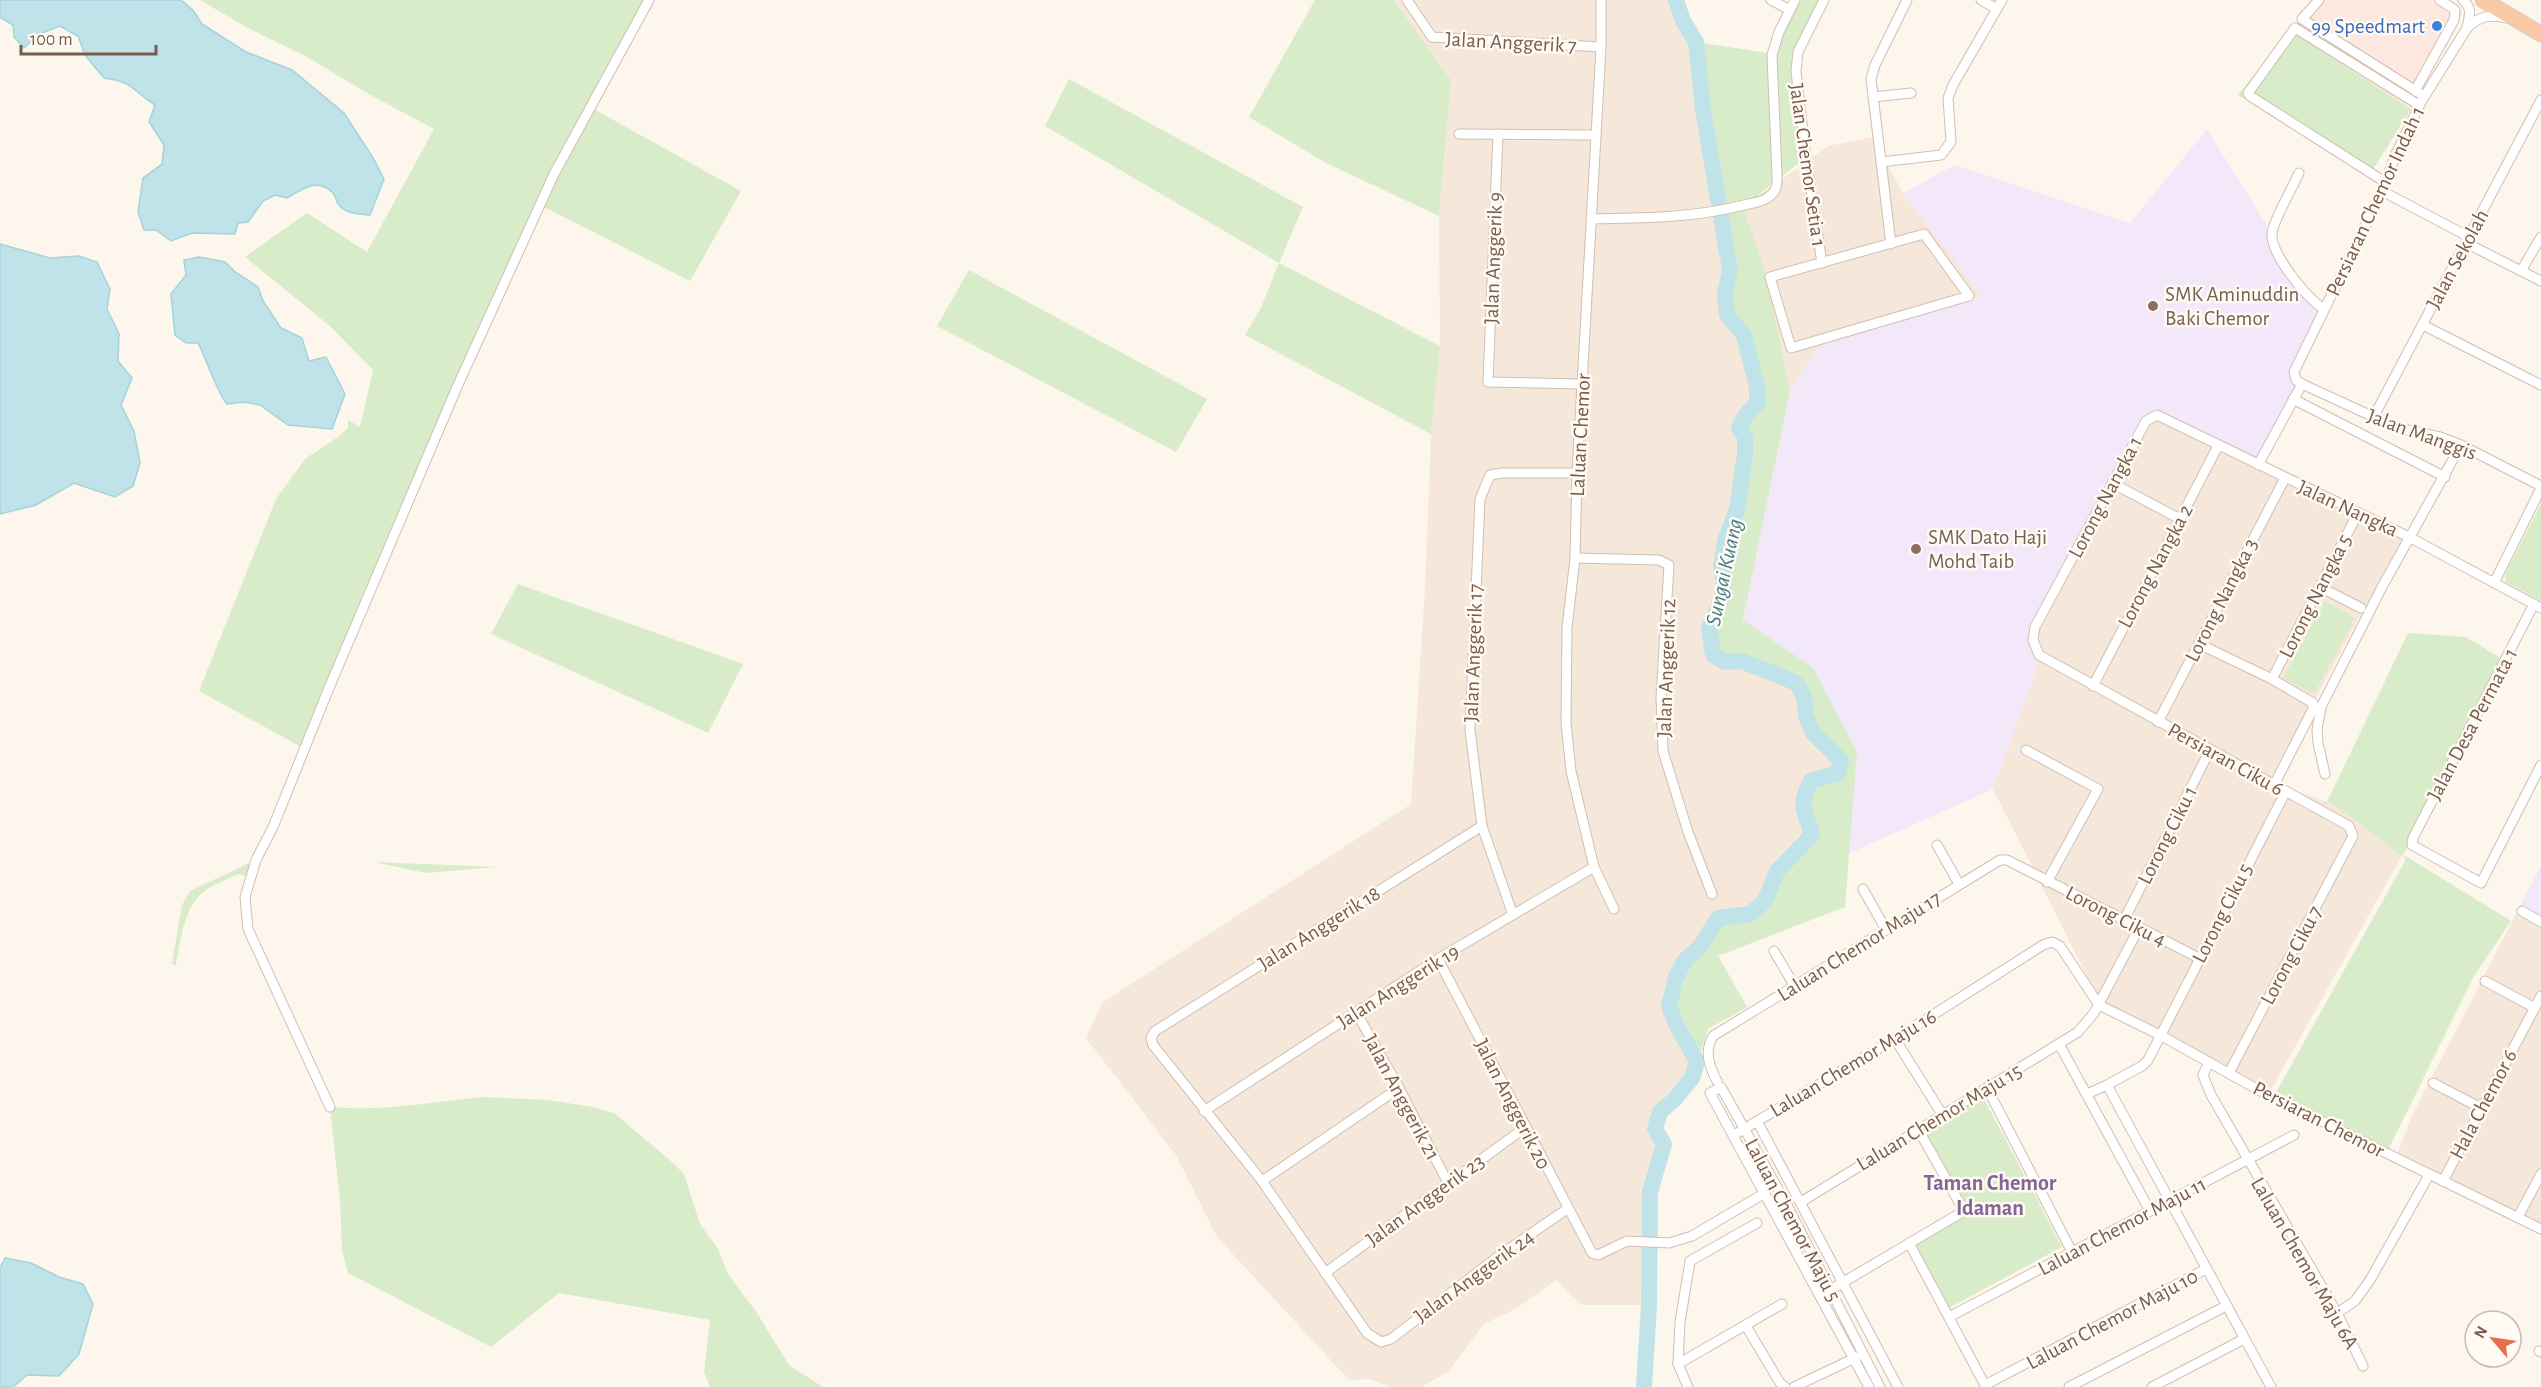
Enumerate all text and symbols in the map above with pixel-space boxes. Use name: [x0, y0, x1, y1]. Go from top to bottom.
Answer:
place label: 99 Speedmart: [2311, 16, 2425, 37]
scale bar: [21, 18, 156, 56]
marker: 99 Speedmart: [2430, 19, 2444, 33]
street label: Jalan Anggerik 7: [1445, 29, 1577, 56]
text: 100 m: [30, 31, 73, 49]
street label: Jalan Chemor Setia 1: [1786, 82, 1829, 248]
street label: Persiaran Chemor Indah 1: [2322, 103, 2429, 299]
street label: Jalan Anggerik 9: [1481, 191, 1506, 325]
street label: Jalan Sekolah: [2423, 206, 2492, 312]
place label: SMK Aminuddin Baki Chemor: [2165, 284, 2299, 329]
marker: SMK Aminuddin Baki Chemor: [2146, 299, 2160, 313]
street label: Laluan Chemor: [1567, 373, 1594, 497]
street label: Jalan Manggis: [2364, 405, 2479, 464]
street label: Lorong Nangka 1: [2065, 433, 2146, 561]
street label: Jalan Nangka: [2294, 476, 2401, 541]
street label: Lorong Nangka 2: [2114, 501, 2197, 631]
water label: Sungai Kuang: [1702, 517, 1746, 628]
place label: SMK Dato Haji Mohd Taib: [1928, 527, 2047, 572]
street label: Lorong Nangka 5: [2275, 531, 2356, 661]
street label: Lorong Nangka 3: [2181, 535, 2262, 665]
marker: SMK Dato Haji Mohd Taib: [1909, 542, 1923, 556]
street label: Jalan Anggerik 17: [1461, 583, 1486, 723]
street label: Jalan Anggerik 12: [1654, 598, 1679, 738]
street label: Jalan Desa Permata 1: [2423, 645, 2521, 804]
street label: Persiaran Ciku 6: [2164, 719, 2287, 800]
street label: Lorong Ciku 1: [2134, 783, 2201, 888]
street label: Lorong Ciku 5: [2188, 860, 2256, 966]
street label: Jalan Anggerik 18: [1254, 882, 1384, 974]
street label: Lorong Ciku 4: [2062, 882, 2169, 951]
street label: Laluan Chemor Maju 17: [1774, 887, 1945, 1005]
street label: Lorong Ciku 7: [2257, 902, 2326, 1008]
street label: Jalan Anggerik 19: [1333, 941, 1463, 1032]
street label: Laluan Chemor Maju 16: [1767, 1006, 1940, 1121]
street label: Jalan Anggerik 21: [1360, 1031, 1444, 1164]
street label: Jalan Anggerik 20: [1471, 1036, 1554, 1173]
street label: Hala Chemor 6: [2446, 1046, 2521, 1162]
street label: Laluan Chemor Maju 15: [1853, 1060, 2026, 1175]
street label: Persiaran Chemor: [2250, 1077, 2388, 1162]
street label: Laluan Chemor Maju 5: [1741, 1135, 1844, 1305]
street label: Jalan Anggerik 23: [1362, 1151, 1488, 1250]
district label: Taman Chemor Idaman: [1923, 1172, 2057, 1219]
street label: Laluan Chemor Maju 11: [2035, 1173, 2210, 1280]
street label: Laluan Chemor Maju 6A: [2247, 1174, 2362, 1353]
street label: Jalan Anggerik 24: [1411, 1226, 1538, 1327]
street label: Laluan Chemor Maju 10: [2023, 1265, 2201, 1374]
north arrow: [2463, 1309, 2523, 1369]
text: N: [2471, 1323, 2490, 1341]

